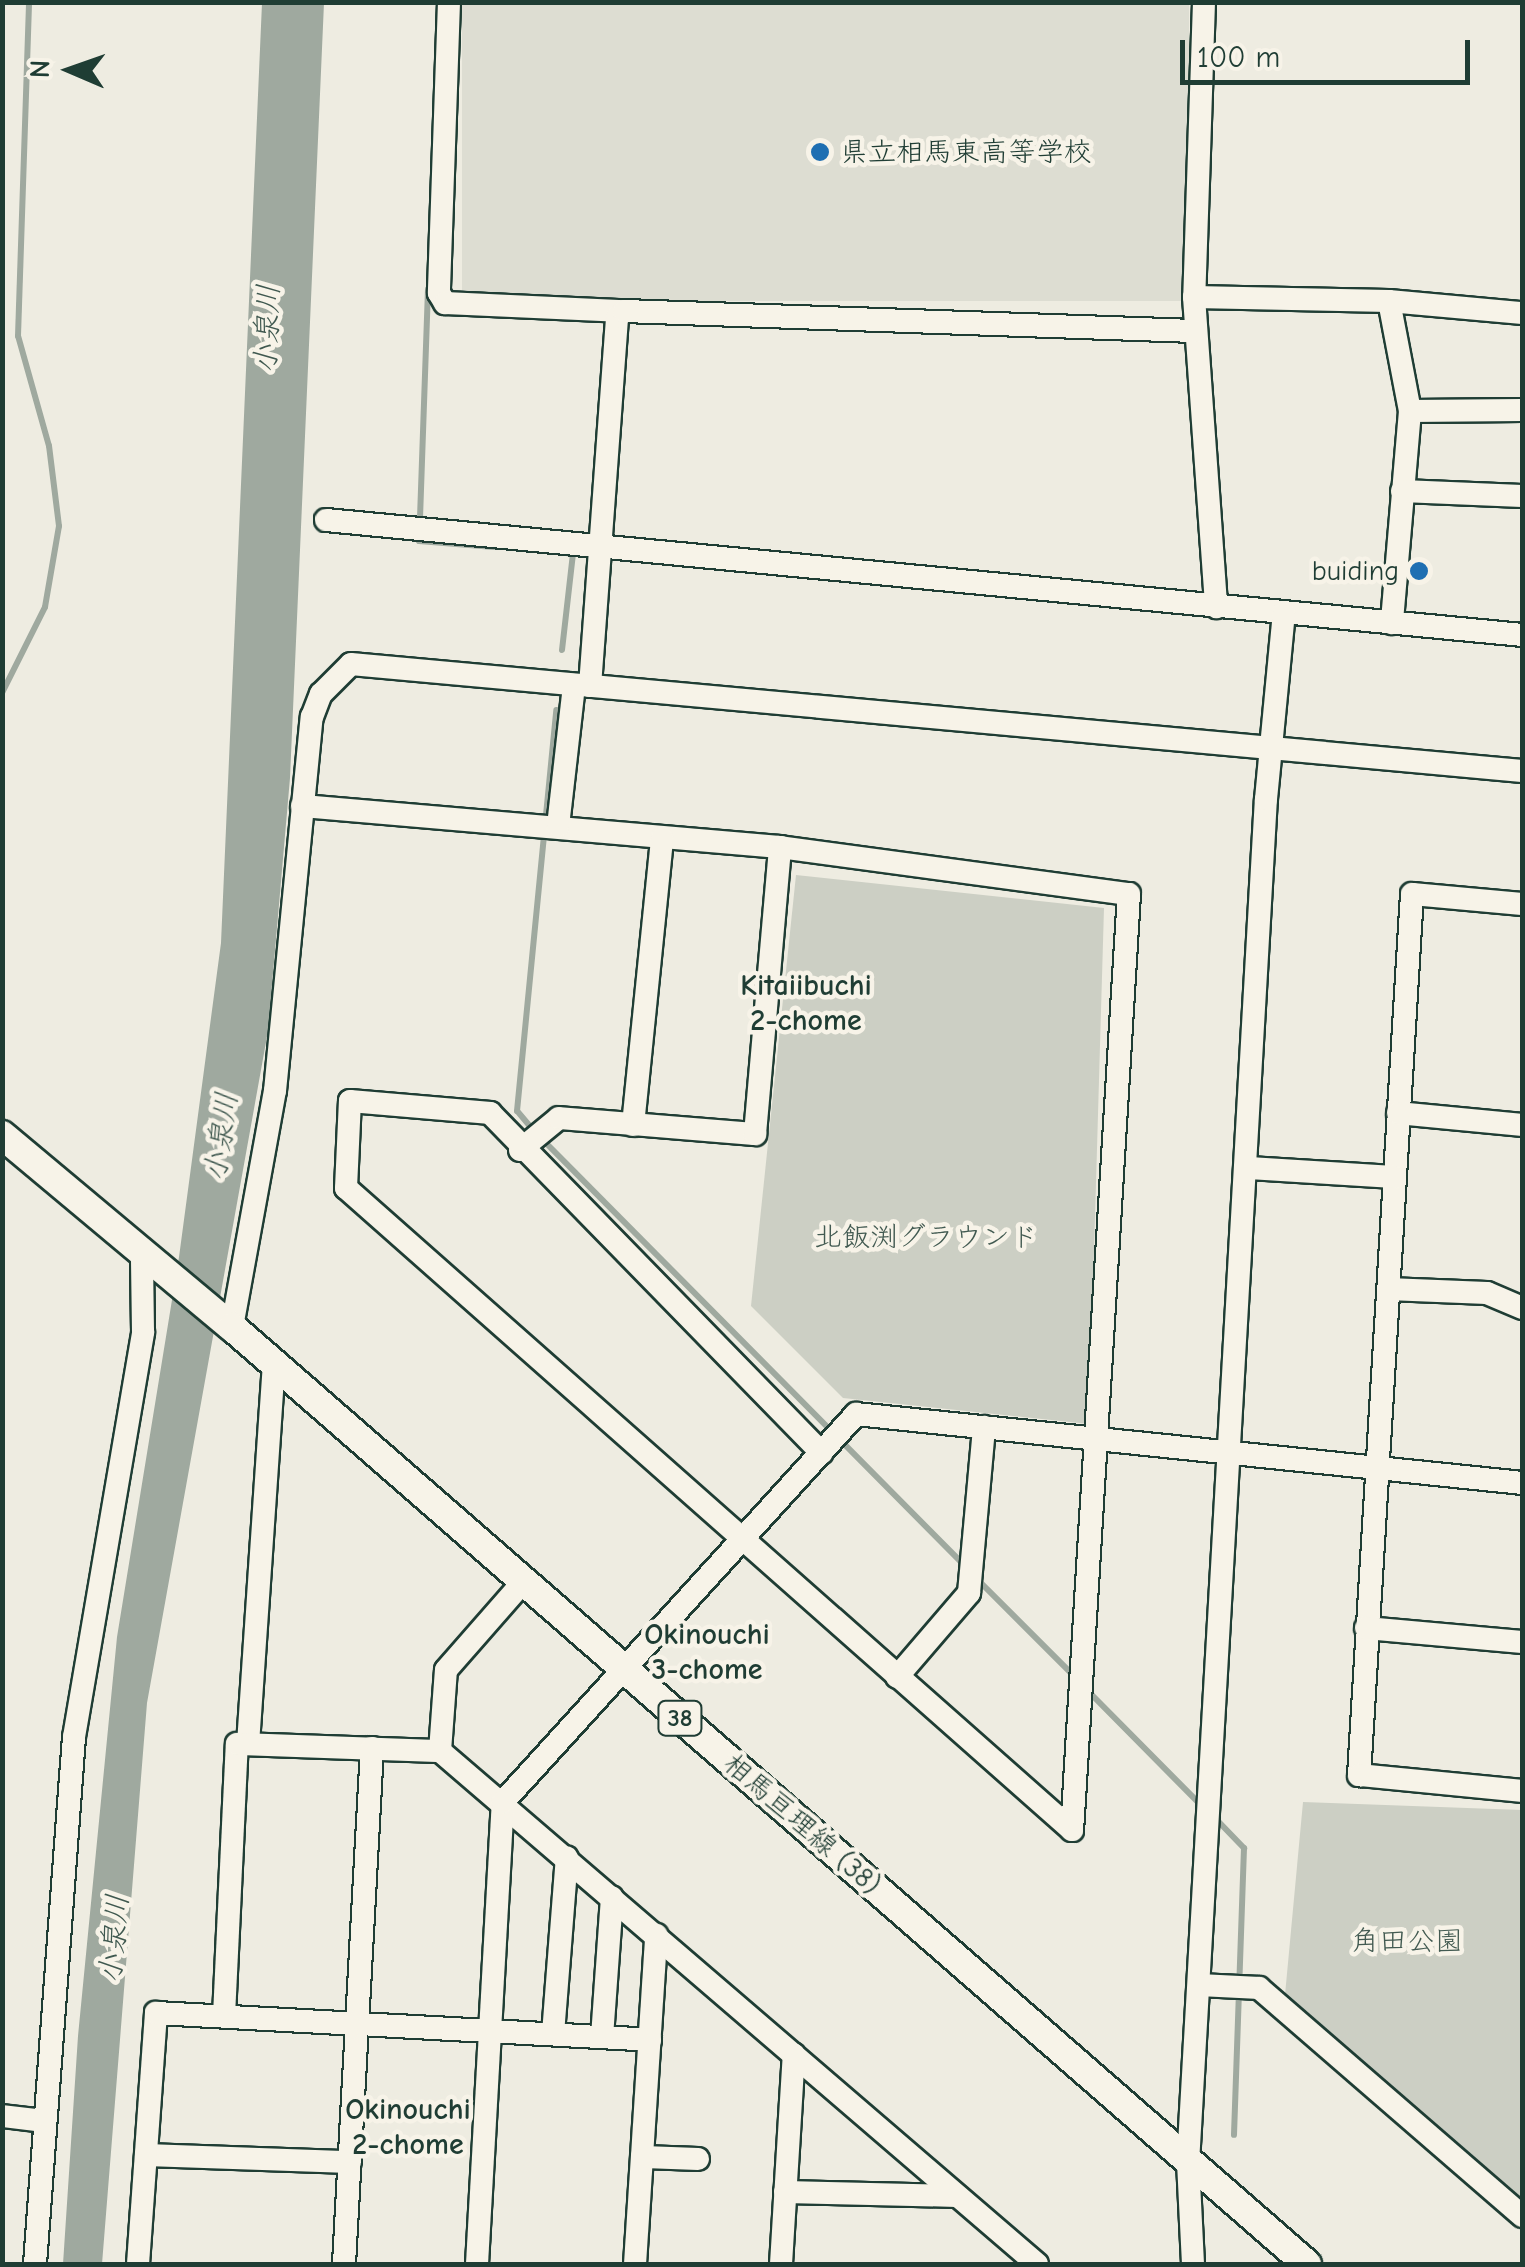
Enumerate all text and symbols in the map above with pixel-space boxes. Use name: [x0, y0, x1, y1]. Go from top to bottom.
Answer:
north arrow: [20, 20, 120, 120]
scale bar: [1185, 20, 1475, 82]
text: 100 m: [1197, 40, 1280, 75]
text: N: [24, 59, 56, 79]
place label: 県立相馬東高等学校: [840, 135, 1092, 169]
marker: 県立相馬東高等学校: [809, 141, 831, 163]
water label: 小泉川: [248, 283, 288, 375]
place label: buiding: [1312, 554, 1399, 588]
marker: buiding: [1408, 560, 1430, 582]
district label: Kitaiibuchi 2-chome: [740, 968, 872, 1038]
water label: 小泉川: [198, 1090, 246, 1184]
park label: 北飯渕グラウンド: [814, 1220, 1038, 1254]
district label: Okinouchi 3-chome: [644, 1617, 770, 1688]
road number: 38: [655, 1698, 705, 1738]
street label: 相馬亘理線 (38): [717, 1747, 887, 1901]
water label: 小泉川: [93, 1893, 137, 1985]
park label: 角田公園: [1351, 1924, 1463, 1958]
district label: Okinouchi 2-chome: [345, 2092, 471, 2162]

